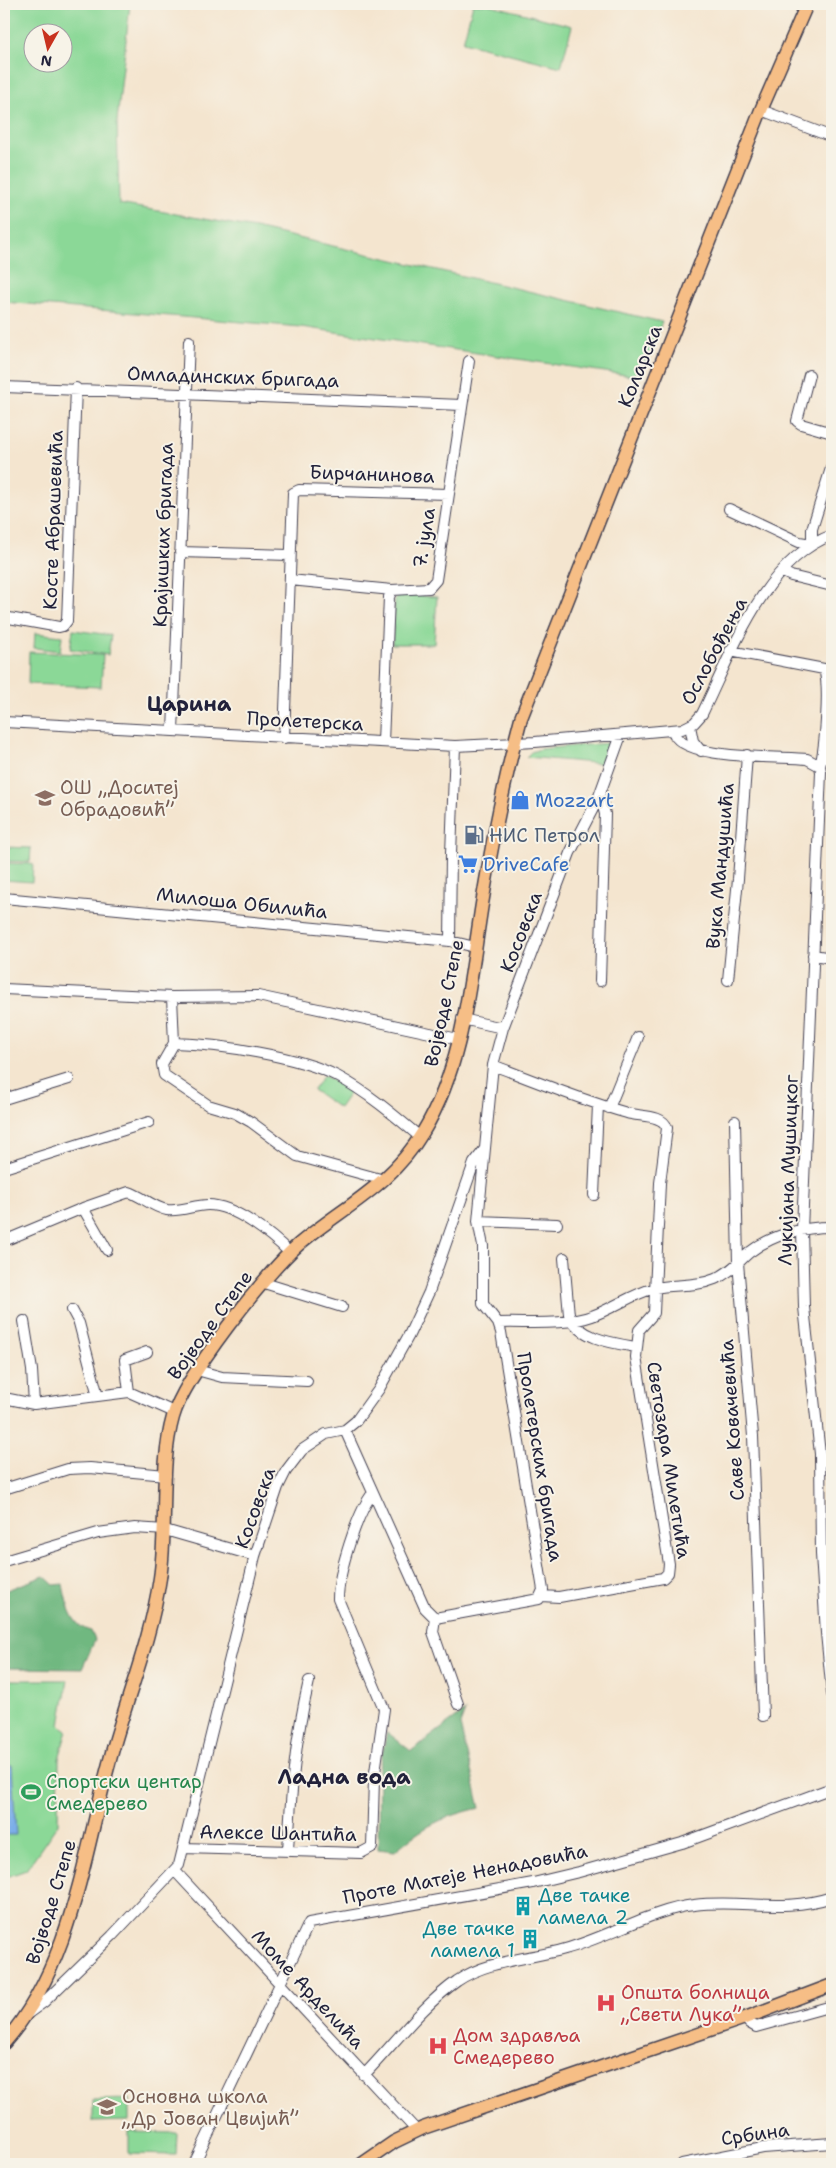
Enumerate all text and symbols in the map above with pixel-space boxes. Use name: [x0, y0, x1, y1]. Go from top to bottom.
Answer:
north arrow: [22, 22, 72, 72]
text: N: [39, 51, 53, 71]
street label: Коларска: [612, 321, 668, 411]
street label: Омладинских бригада: [126, 361, 340, 393]
street label: Косте Абрашевића: [37, 430, 69, 610]
street label: Крајишких бригада: [147, 442, 179, 628]
street label: Бирчанинова: [309, 459, 435, 489]
street label: 7. јула: [407, 506, 441, 570]
street label: Ослобођења: [675, 593, 753, 709]
district label: Царина: [147, 690, 232, 718]
street label: Пролетерска: [246, 705, 364, 737]
place label: ОШ „Доситеј Обрадовић”: [60, 775, 179, 822]
street label: Вука Мандушића: [700, 782, 740, 950]
school or university icon: ОШ „Доситеј Обрадовић”: [34, 787, 56, 809]
place label: Mozzart: [535, 788, 614, 813]
shop icon: Mozzart: [509, 789, 531, 811]
place label: НИС Петрол: [489, 823, 600, 848]
fuel station icon: НИС Петрол: [463, 824, 485, 846]
place label: DriveCafe: [483, 852, 569, 877]
supermarket icon: DriveCafe: [457, 853, 479, 875]
street label: Милоша Обилића: [155, 882, 329, 924]
street label: Косовска: [494, 888, 548, 976]
street label: Војводе Степе: [418, 937, 470, 1069]
street label: Лукијана Мушицког: [772, 1074, 804, 1266]
street label: Војводе Степе: [162, 1265, 258, 1385]
street label: Саве Ковачевића: [714, 1338, 750, 1502]
street label: Пролетерских бригада: [511, 1351, 569, 1564]
street label: Светозара Милетића: [641, 1360, 697, 1561]
street label: Косовска: [229, 1464, 281, 1552]
district label: Ладна вода: [278, 1763, 411, 1791]
place label: Спортски центар Смедерево: [46, 1769, 202, 1816]
sports icon: Спортски центар Смедерево: [20, 1781, 42, 1803]
street label: Алексе Шантића: [199, 1819, 357, 1847]
street label: Војводе Степе: [20, 1836, 82, 1968]
street label: Проте Матеје Ненадовића: [341, 1838, 590, 1910]
place label: Две тачке ламела 2: [538, 1883, 631, 1930]
building icon: Две тачке ламела 2: [512, 1895, 534, 1917]
place label: Две тачке ламела 1: [422, 1916, 515, 1963]
street label: Моме Арделића: [246, 1924, 370, 2054]
building icon: Две тачке ламела 1: [519, 1928, 541, 1950]
place label: Општа болница „Свети Лука”: [620, 1980, 770, 2027]
hospital icon: Општа болница „Свети Лука”: [595, 1992, 617, 2014]
place label: Дом здравља Смедерево: [453, 2023, 581, 2070]
hospital icon: Дом здравља Смедерево: [427, 2035, 449, 2057]
place label: Основна школа „Др Јован Цвијић”: [121, 2084, 299, 2131]
school or university icon: Основна школа „Др Јован Цвијић”: [96, 2096, 118, 2118]
street label: Србина: [719, 2117, 791, 2151]

